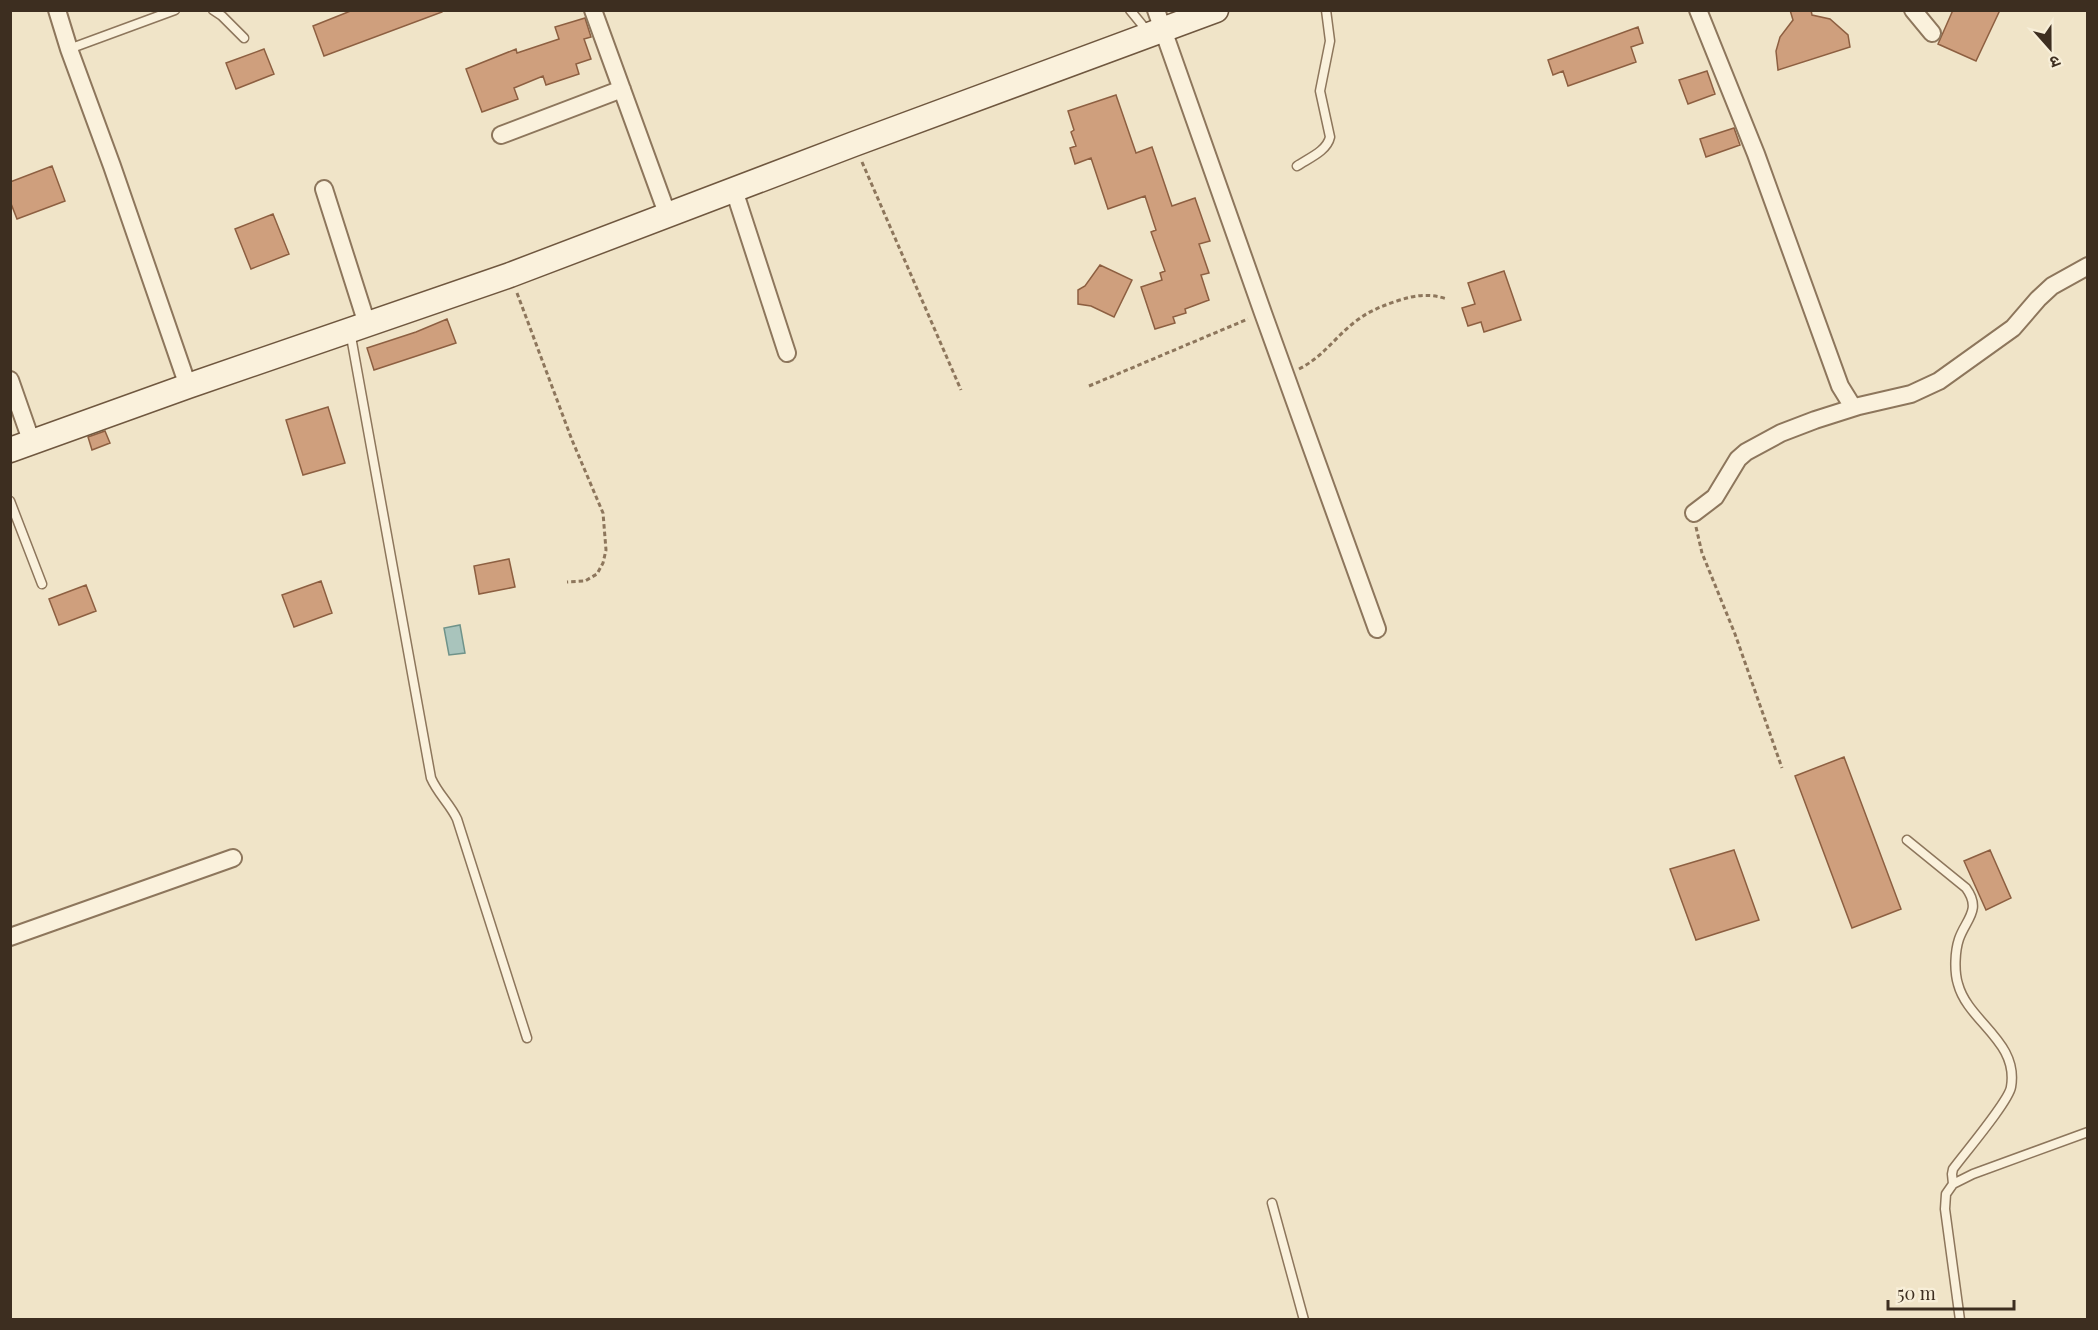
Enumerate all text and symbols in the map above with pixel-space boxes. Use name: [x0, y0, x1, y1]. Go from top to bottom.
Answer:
north arrow: [2020, 18, 2080, 78]
text: उ: [2047, 51, 2064, 74]
scale bar: [1888, 1273, 2014, 1311]
text: 50 m: [1897, 1281, 1936, 1305]

